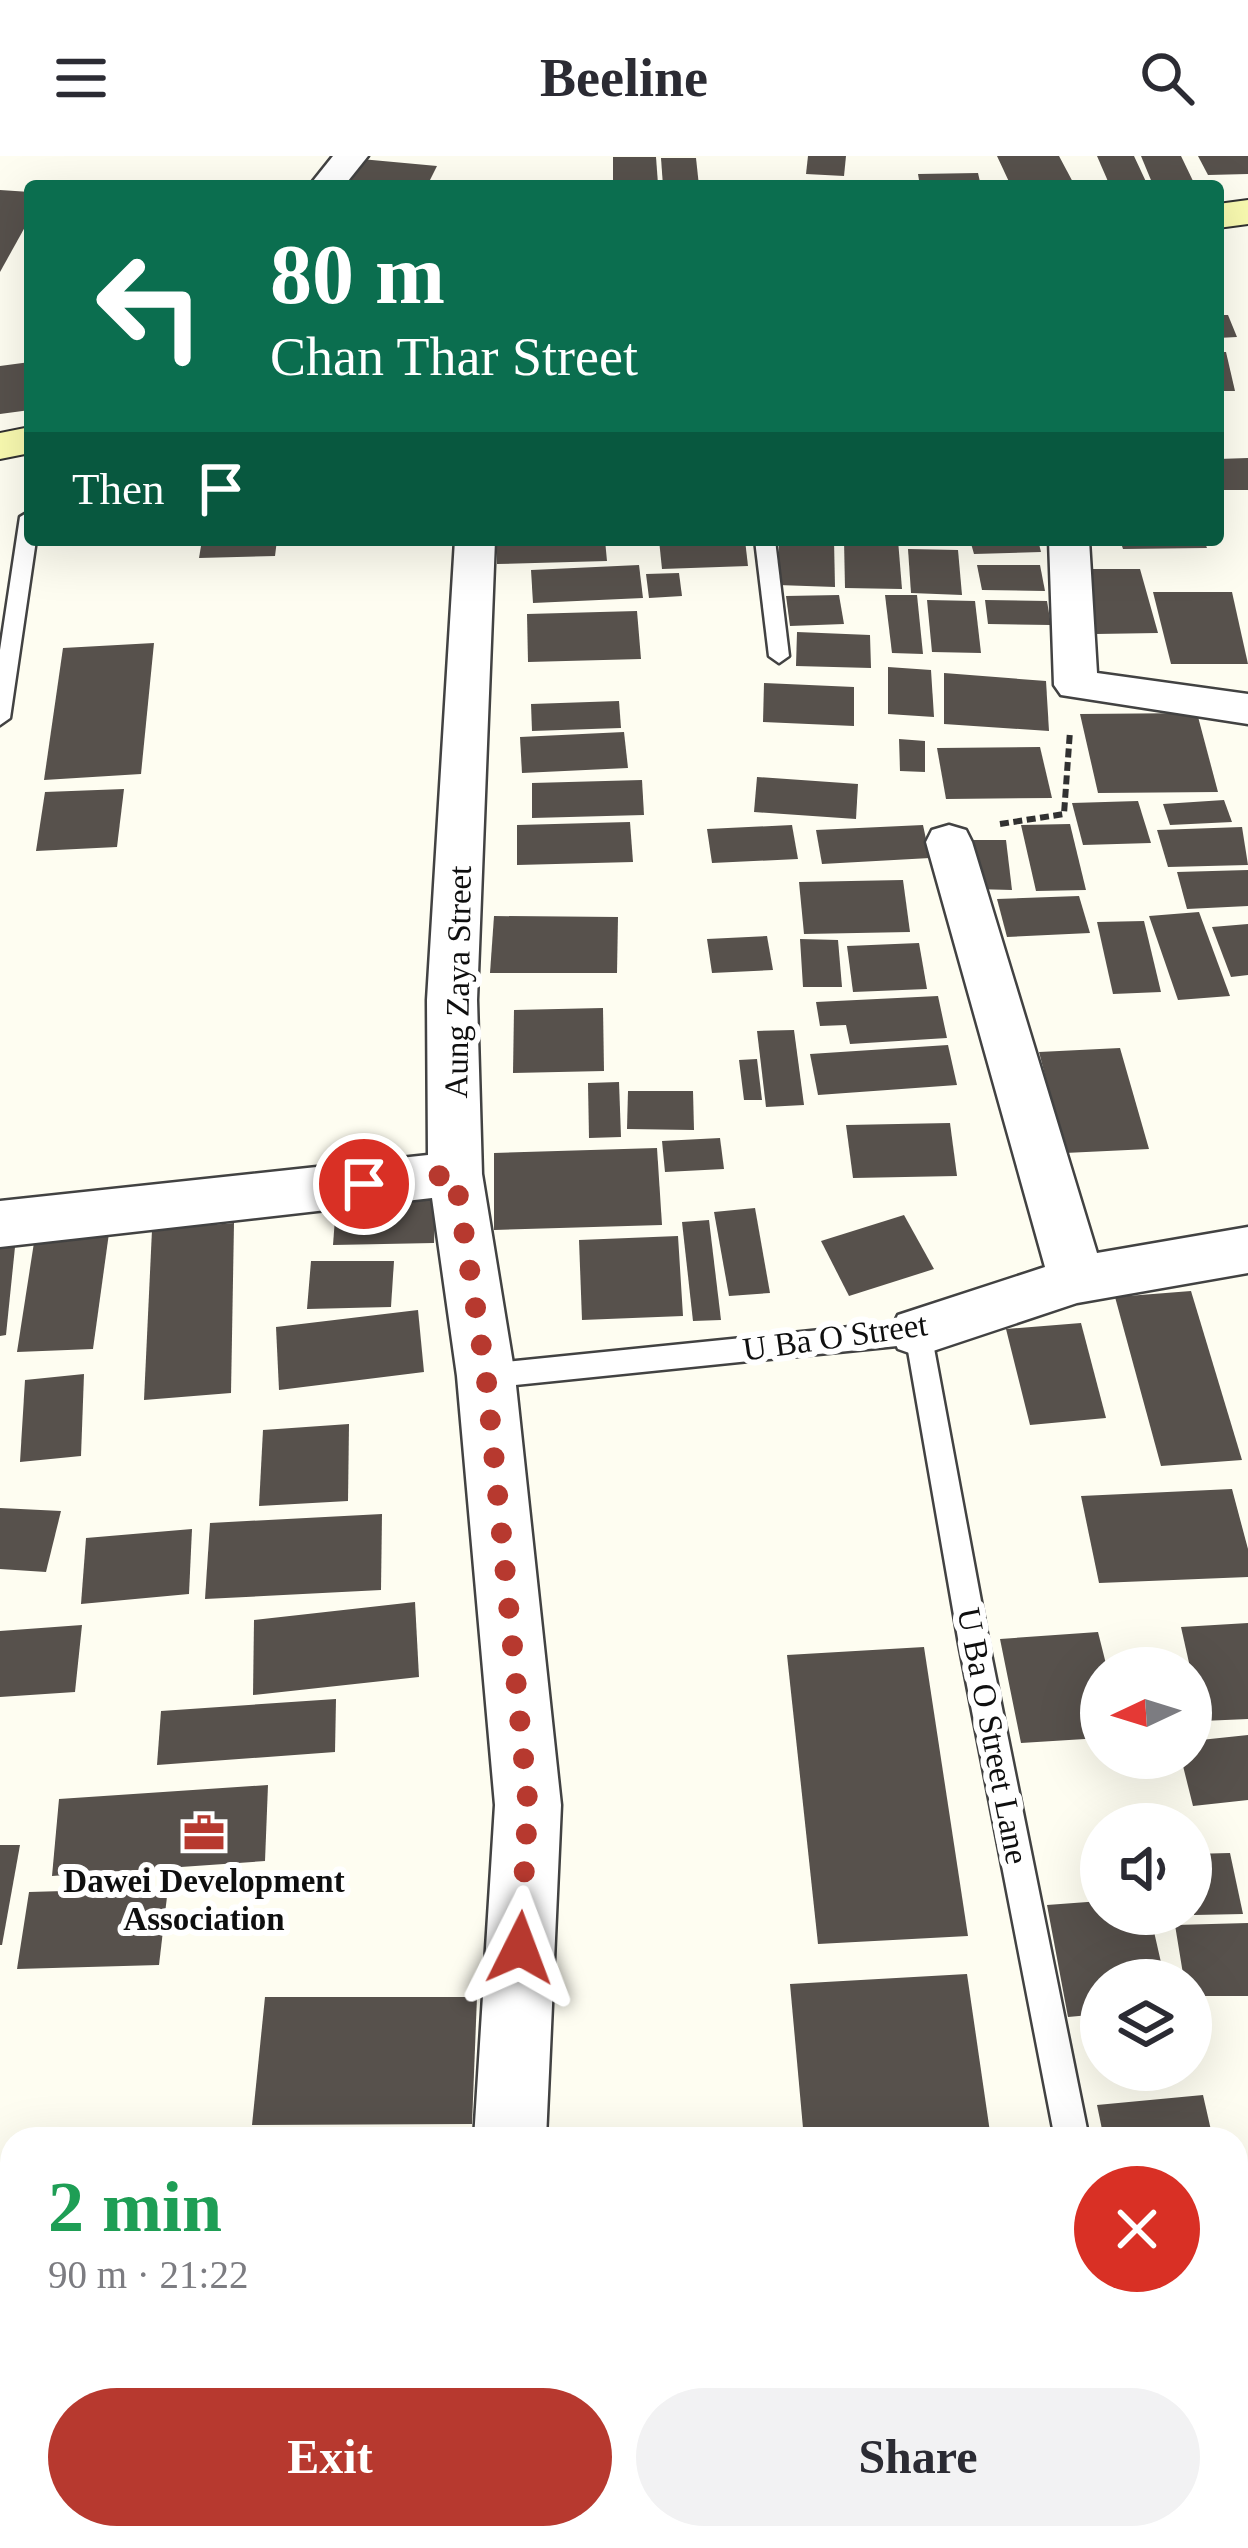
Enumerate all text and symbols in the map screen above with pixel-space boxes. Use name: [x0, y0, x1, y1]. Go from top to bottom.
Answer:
icon: menu: [48, 45, 114, 111]
icon: search: [1134, 45, 1200, 111]
text: Beeline: [540, 48, 708, 108]
icon: left: [72, 228, 228, 384]
text: 80 m: [270, 228, 445, 321]
text: Chan Thar Street: [270, 327, 638, 387]
icon: arrive: [188, 456, 254, 522]
text: Then: [72, 464, 164, 514]
street label: Aung Zaya Street: [438, 865, 478, 1099]
pin: [313, 1133, 415, 1235]
icon: arrive: [331, 1151, 397, 1217]
street label: U Ba O Street: [740, 1306, 930, 1368]
street label: U Ba O Street Lane: [951, 1605, 1035, 1867]
north arrow: [1080, 1647, 1212, 1779]
map controls: [1080, 1647, 1212, 2091]
button: sound: [1080, 1803, 1212, 1935]
office icon: Dawei Development Association: [181, 1810, 227, 1856]
place label: Dawei Development Association: [63, 1863, 345, 1937]
position arrow: [457, 1885, 583, 2011]
button: layers: [1080, 1959, 1212, 2091]
button: close: [1074, 2166, 1200, 2292]
text: 2 min: [48, 2167, 222, 2247]
text: 90 m · 21:22: [48, 2253, 248, 2296]
button: Exit: [48, 2388, 612, 2526]
button: Share: [636, 2388, 1200, 2526]

